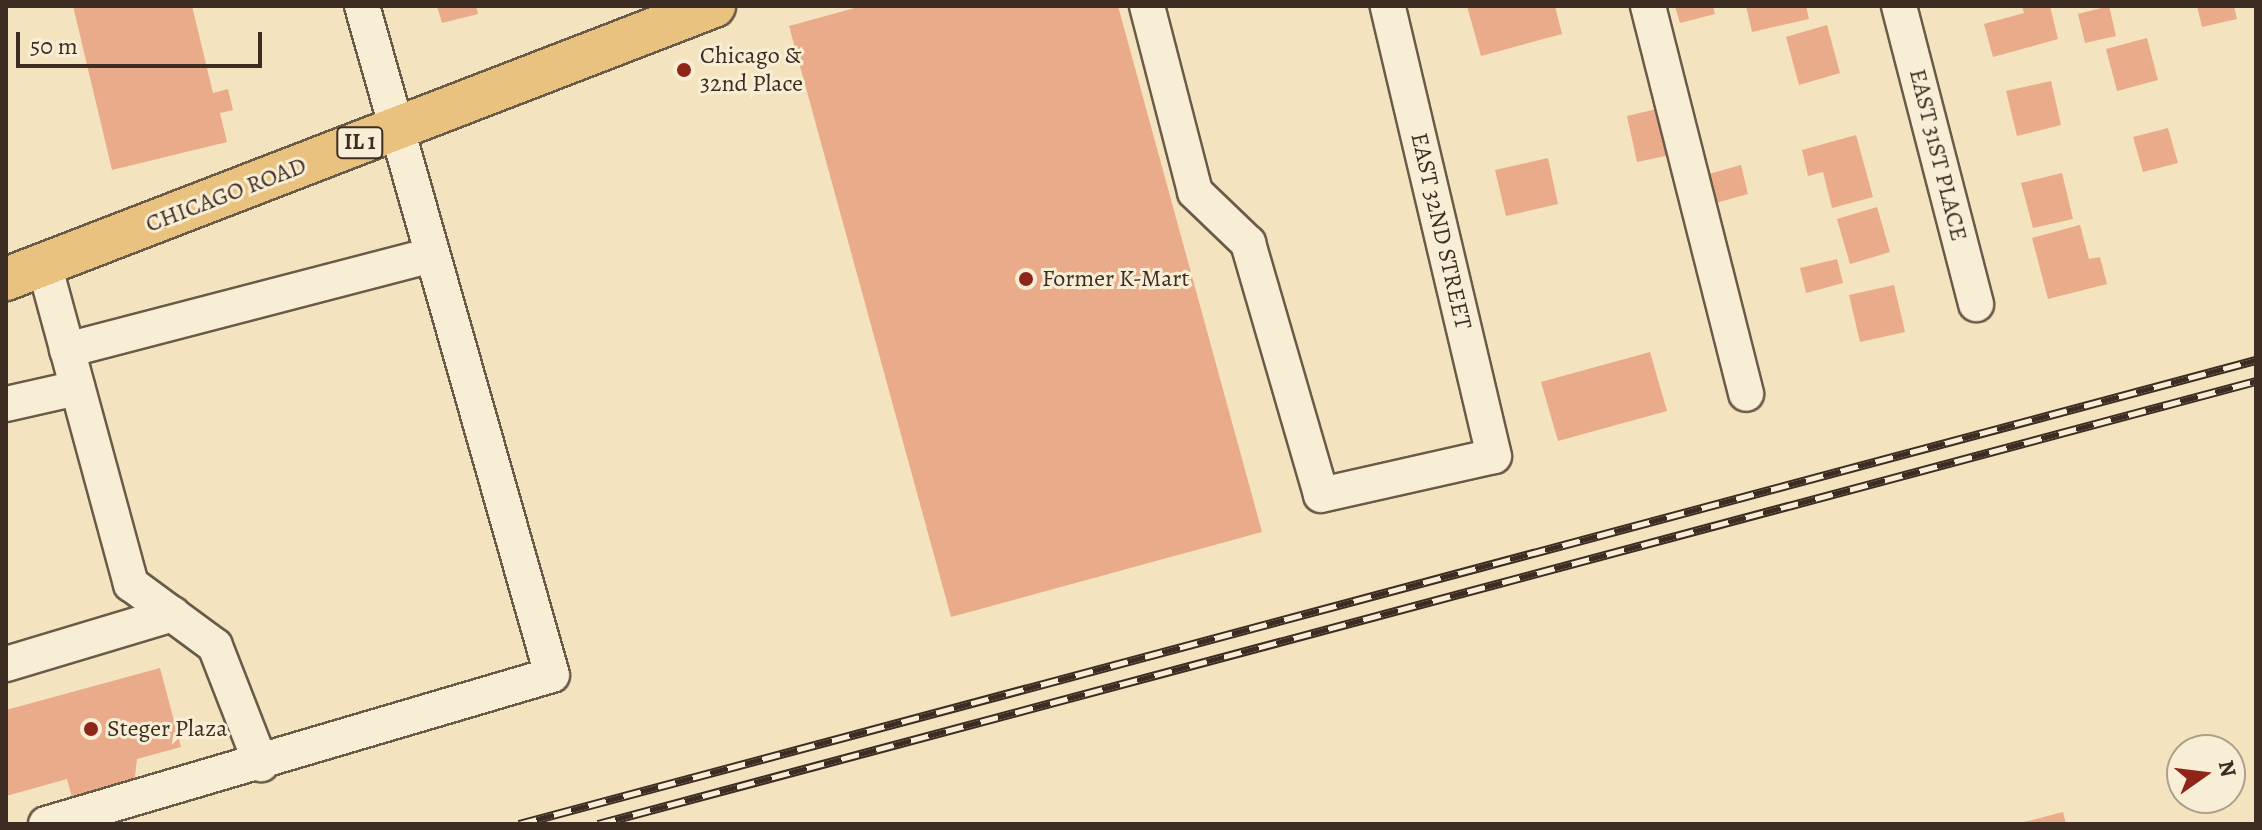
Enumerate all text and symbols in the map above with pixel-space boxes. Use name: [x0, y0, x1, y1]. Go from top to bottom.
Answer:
scale bar: [20, 16, 266, 66]
text: 50 m: [30, 30, 78, 62]
place label: Chicago & 32nd Place: [700, 42, 803, 98]
marker: Chicago & 32nd Place: [675, 61, 693, 79]
street label: EAST 31ST PLACE: [1903, 66, 1973, 244]
road number: IL 1: [336, 125, 384, 161]
street label: EAST 32ND STREET: [1404, 130, 1478, 332]
street label: CHICAGO ROAD: [142, 151, 310, 239]
place label: Former K-Mart: [1042, 265, 1189, 293]
marker: Former K-Mart: [1017, 270, 1035, 288]
place label: Steger Plaza: [107, 715, 227, 743]
marker: Steger Plaza: [82, 720, 100, 738]
north arrow: [2166, 734, 2246, 814]
text: N: [2211, 757, 2244, 780]

